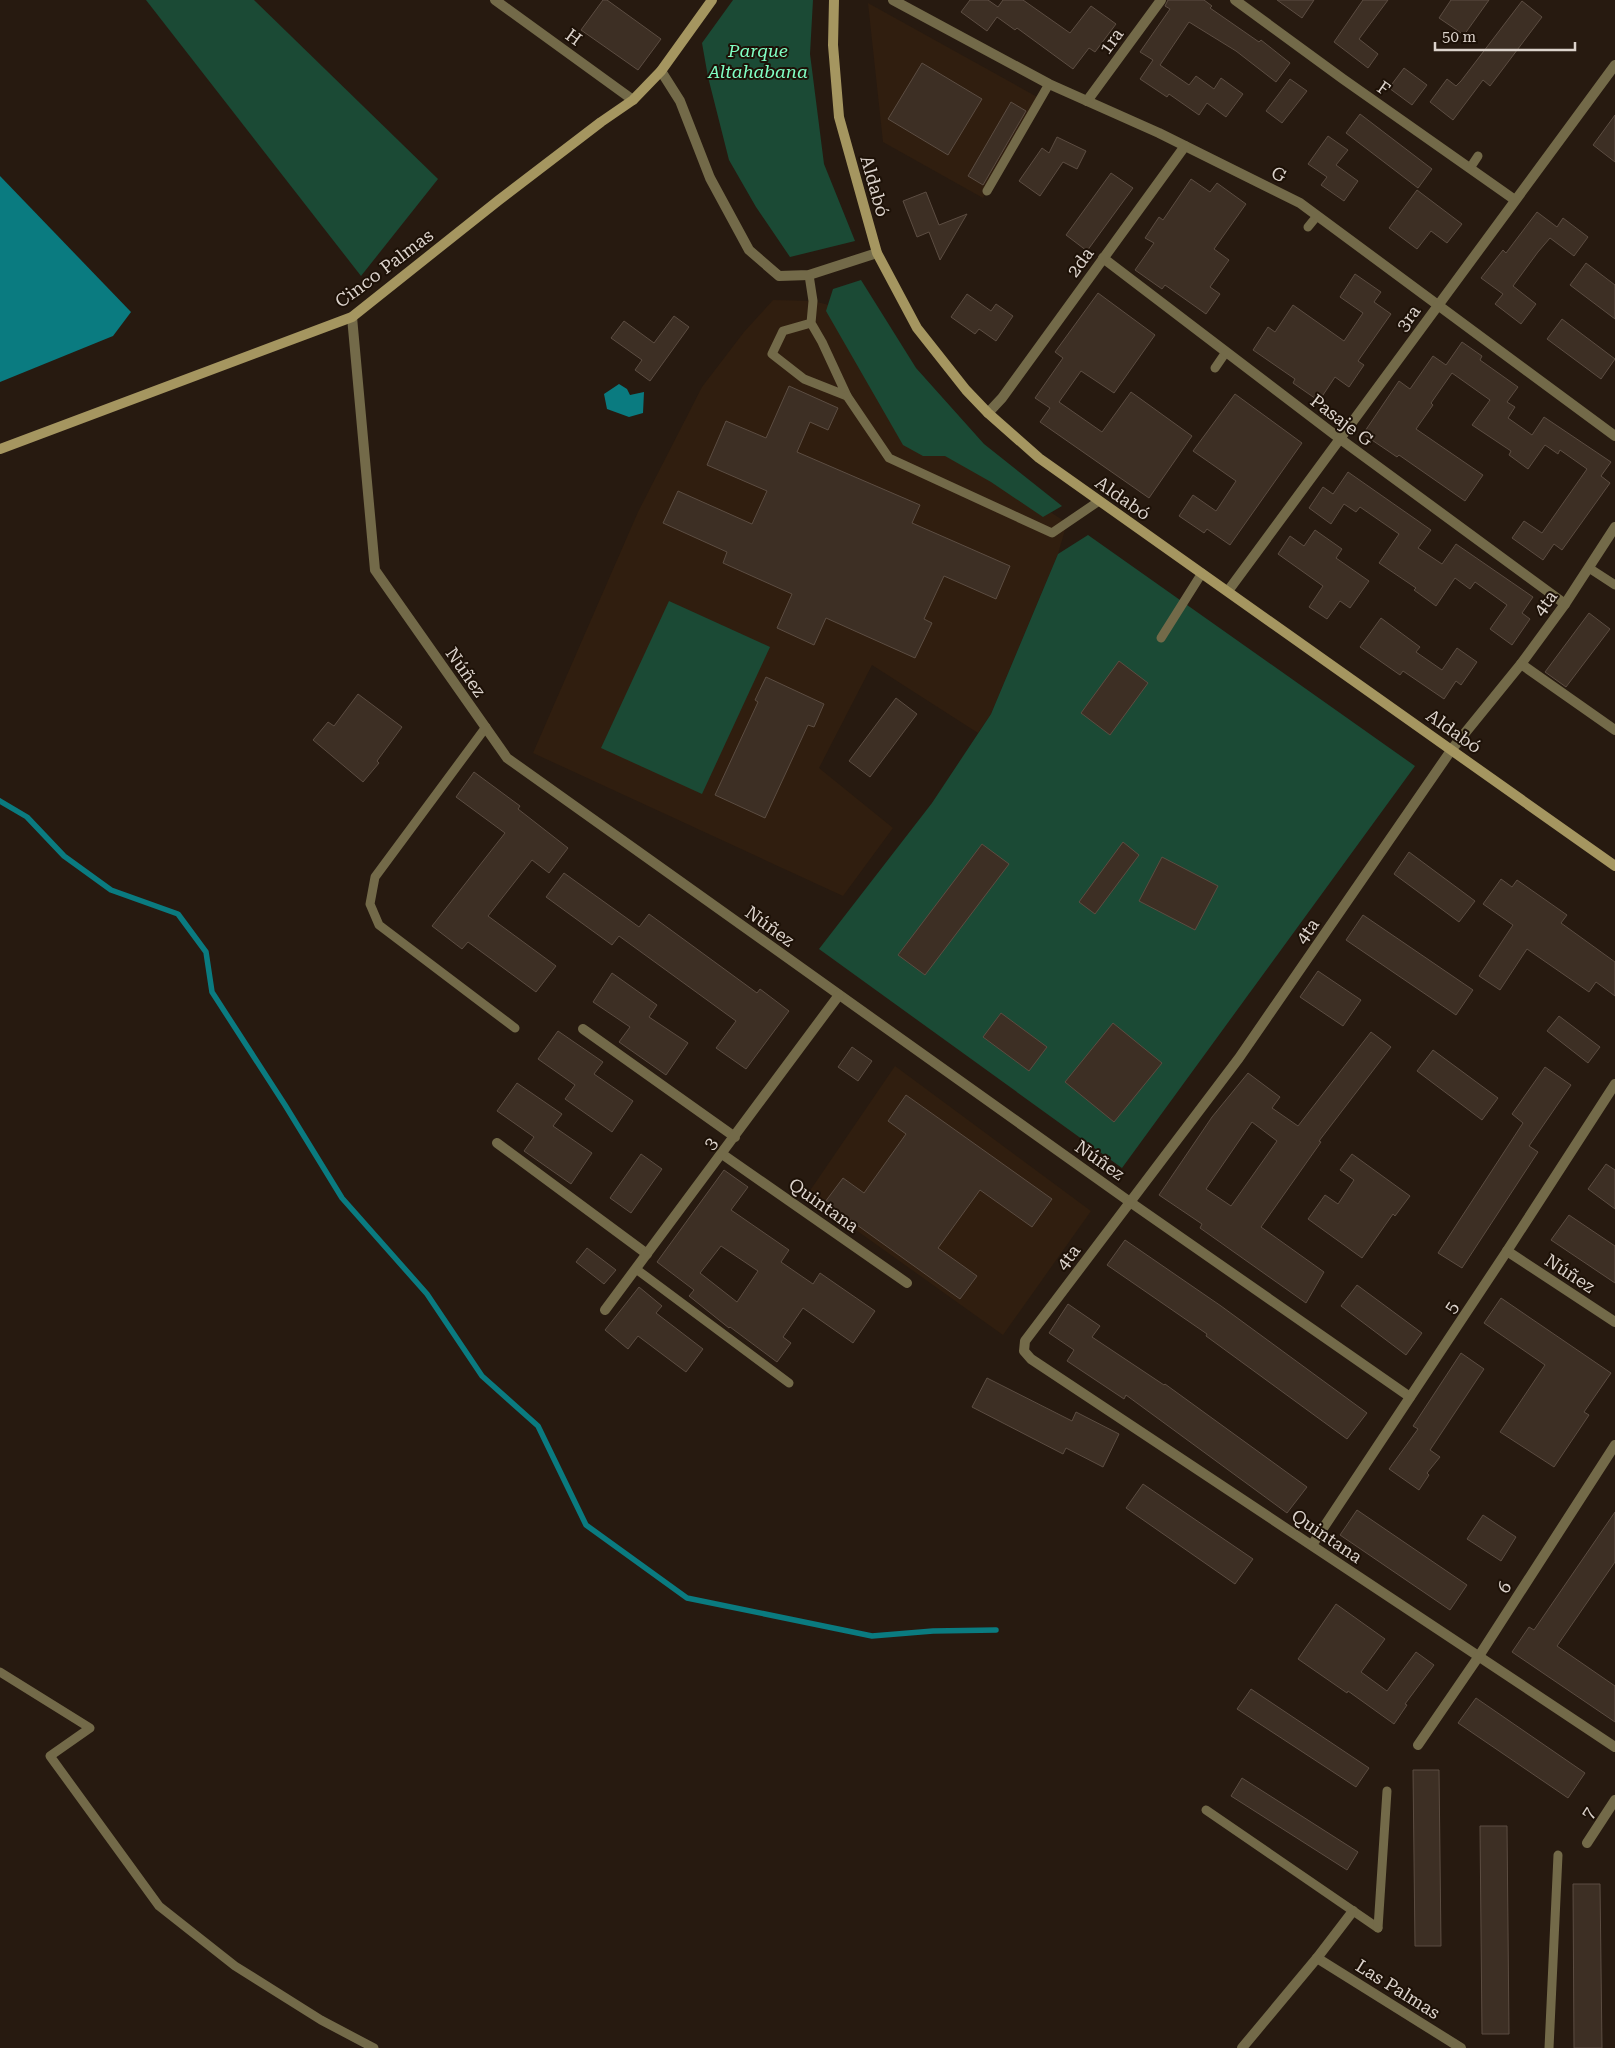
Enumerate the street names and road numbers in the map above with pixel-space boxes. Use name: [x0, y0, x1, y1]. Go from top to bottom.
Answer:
street label: H: [562, 24, 586, 50]
street label: 1ra: [1095, 24, 1128, 58]
street label: F: [1374, 76, 1395, 100]
street label: Aldabó: [856, 153, 894, 219]
street label: G: [1268, 161, 1290, 187]
street label: Cinco Palmas: [331, 224, 437, 312]
street label: 2da: [1062, 243, 1098, 281]
street label: 3ra: [1392, 301, 1425, 335]
street label: Pasaje G: [1307, 390, 1377, 450]
street label: Aldabó: [1091, 472, 1155, 524]
street label: 4ta: [1529, 586, 1561, 620]
street label: Núñez: [442, 643, 491, 701]
street label: Aldabó: [1422, 705, 1486, 757]
street label: Núñez: [741, 901, 799, 951]
street label: 4ta: [1291, 914, 1323, 948]
street label: 3: [699, 1133, 721, 1153]
street label: Núñez: [1071, 1136, 1129, 1185]
street label: Quintana: [785, 1173, 863, 1237]
street label: 4ta: [1052, 1240, 1084, 1274]
street label: Núñez: [1541, 1249, 1599, 1297]
street label: 5: [1439, 1297, 1463, 1317]
street label: Quintana: [1288, 1505, 1366, 1567]
street label: 6: [1492, 1577, 1516, 1597]
street label: 7: [1576, 1803, 1600, 1823]
street label: Las Palmas: [1352, 1955, 1444, 2023]

